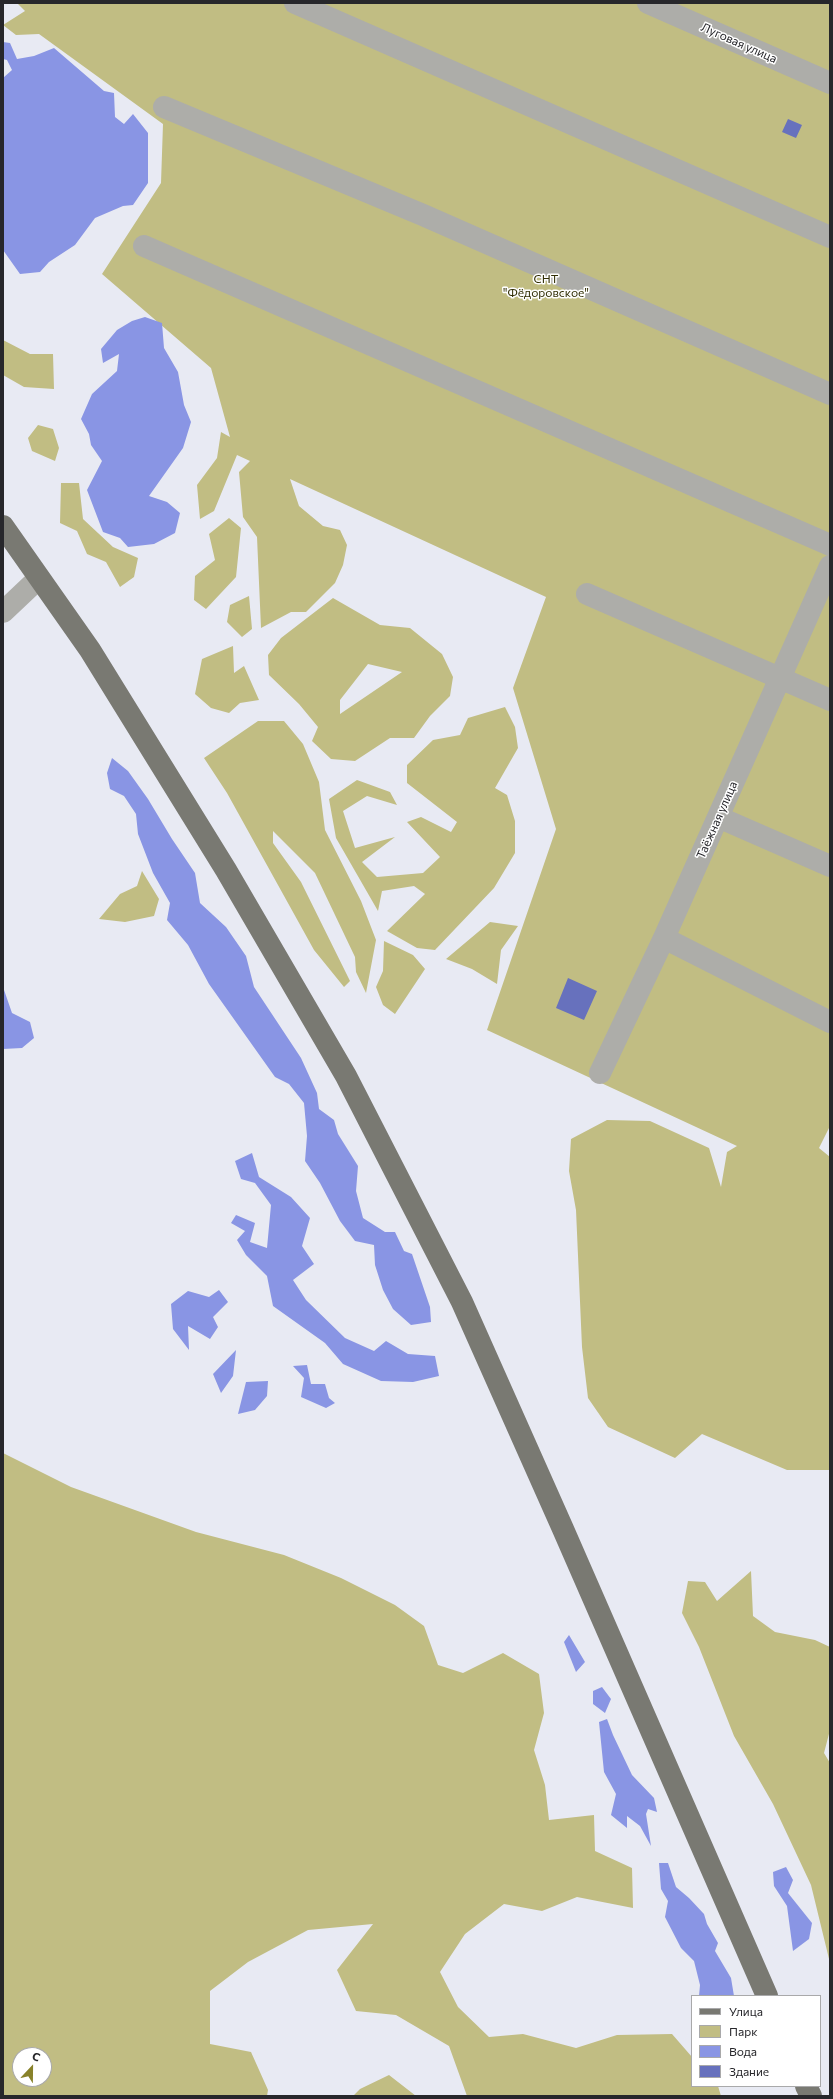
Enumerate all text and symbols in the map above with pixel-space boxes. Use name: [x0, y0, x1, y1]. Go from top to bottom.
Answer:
street label: Луговая улица: [699, 20, 779, 66]
park label: СНТ "Фёдоровское": [503, 272, 589, 300]
street label: Таёжная улица: [694, 779, 740, 861]
legend: [691, 1995, 821, 2087]
text: Улица: [729, 2004, 763, 2018]
text: Парк: [729, 2024, 758, 2038]
text: Вода: [729, 2044, 757, 2058]
north arrow: [12, 2047, 52, 2087]
text: С: [30, 2049, 42, 2064]
text: Здание: [729, 2064, 769, 2078]

